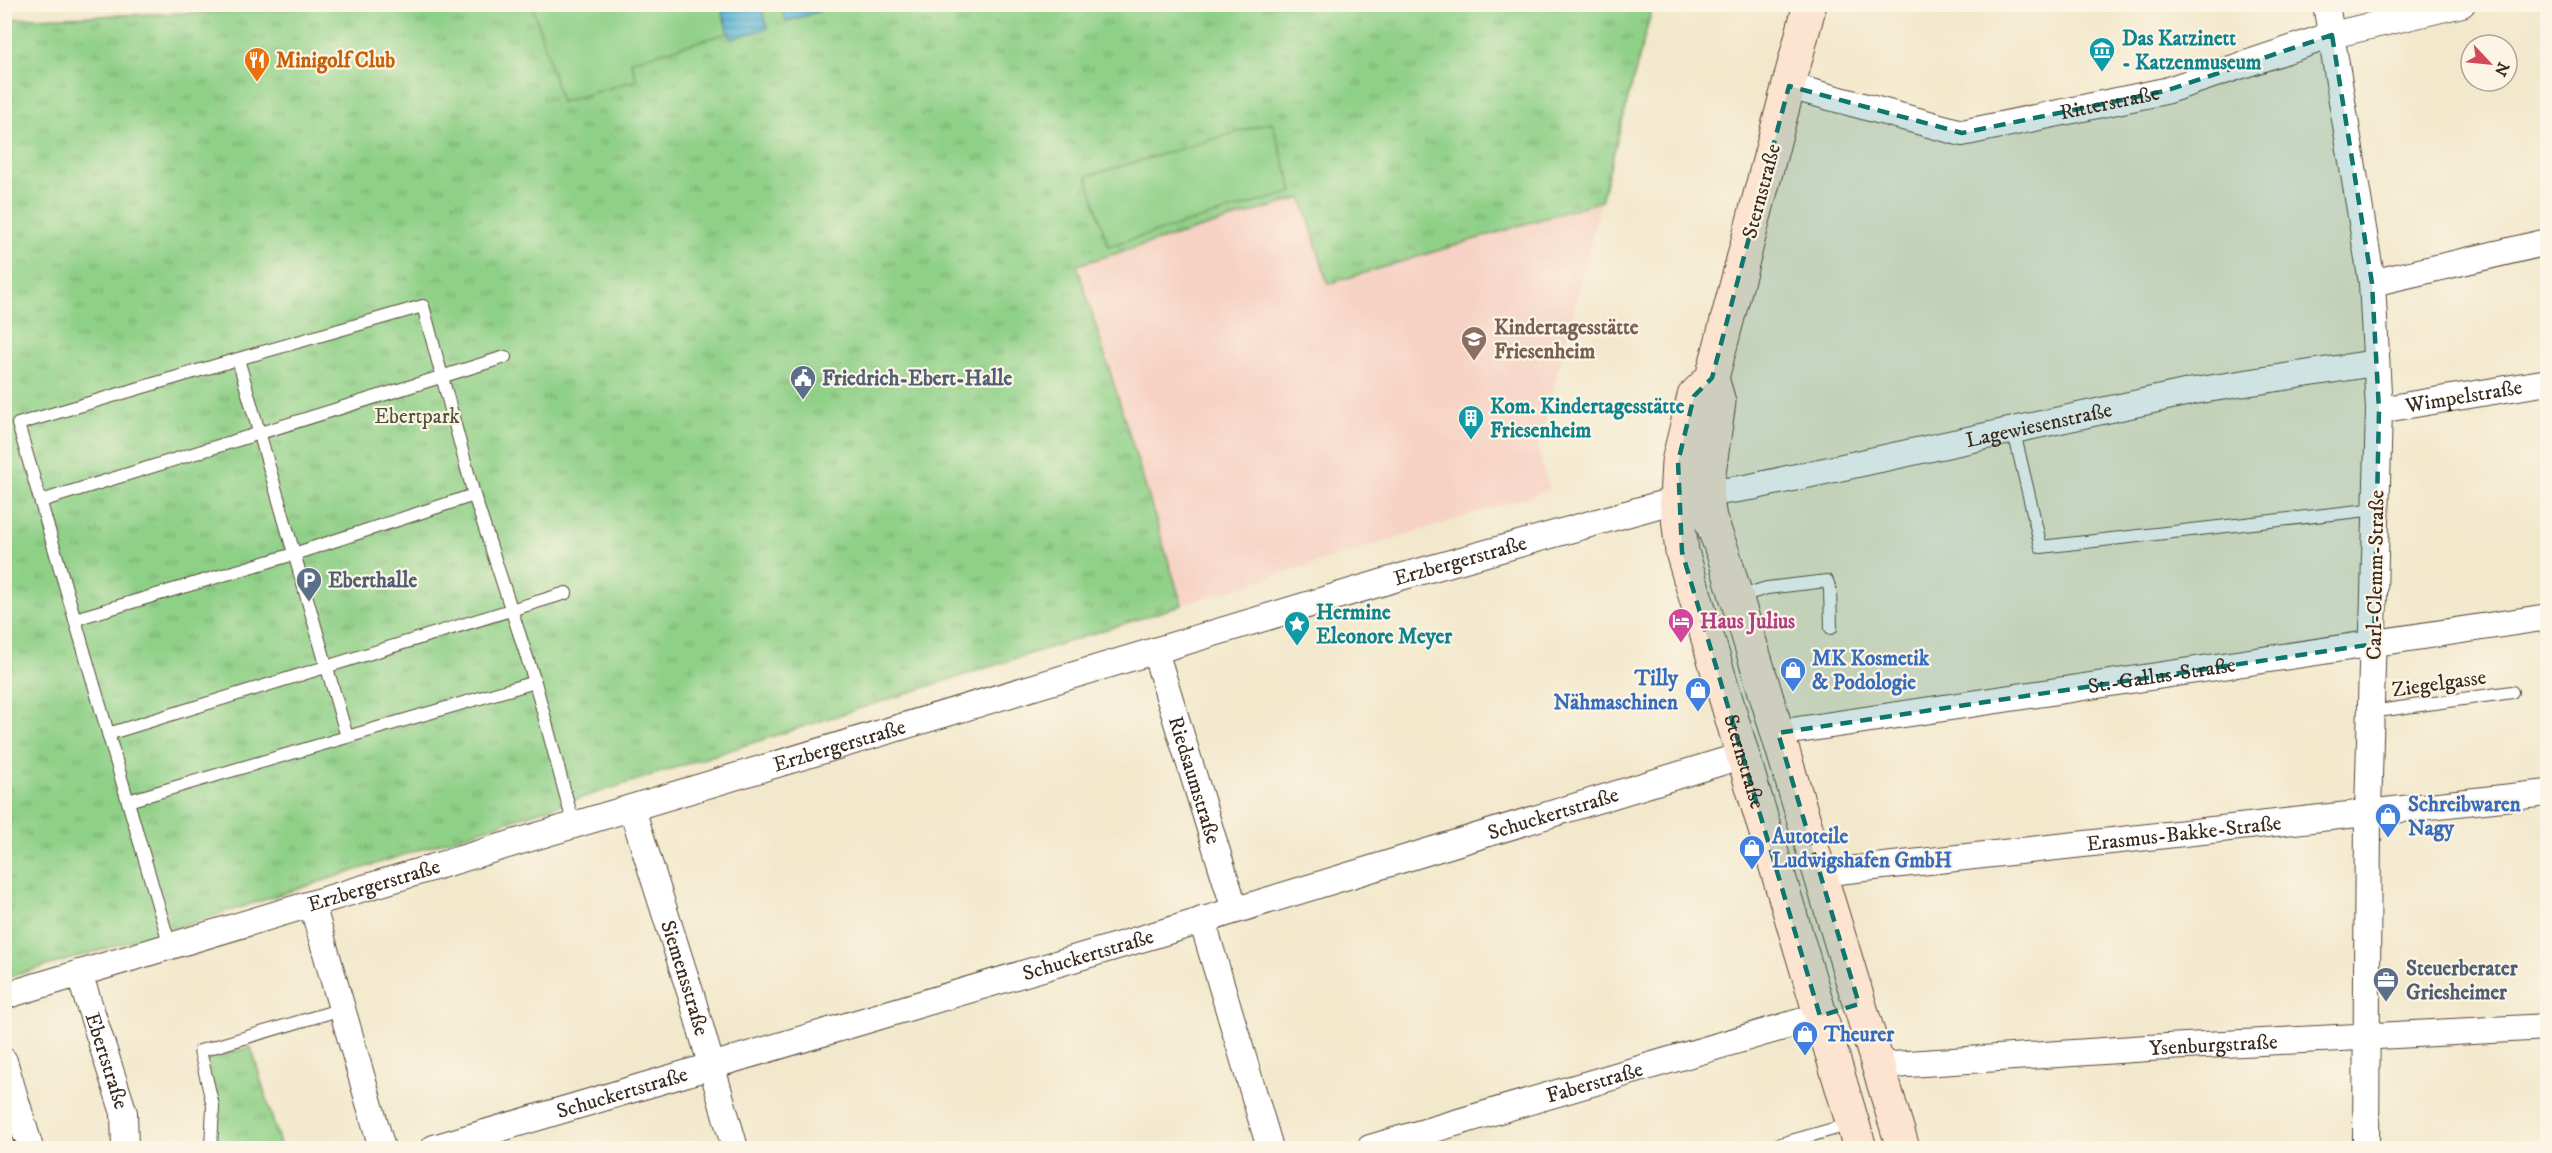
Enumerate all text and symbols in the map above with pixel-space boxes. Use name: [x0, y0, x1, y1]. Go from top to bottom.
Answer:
place label: Das Katzinett - Katzenmuseum: [2122, 26, 2262, 76]
north arrow: [2459, 33, 2519, 93]
museum icon: Das Katzinett - Katzenmuseum: [2087, 35, 2117, 73]
restaurant icon: Minigolf Club: [242, 45, 272, 83]
place label: Minigolf Club: [276, 48, 395, 74]
text: N: [2490, 59, 2513, 79]
street label: Ritterstraße: [2058, 80, 2162, 126]
street label: Sternstraße: [1737, 141, 1787, 242]
place label: Kindertagesstätte Friesenheim: [1494, 315, 1639, 365]
school or university icon: Kindertagesstätte Friesenheim: [1459, 324, 1489, 362]
public building icon: Friedrich-Ebert-Halle: [788, 363, 818, 401]
place label: Friedrich-Ebert-Halle: [822, 366, 1013, 392]
street label: Wimpelstraße: [2403, 374, 2525, 420]
place label: Kom. Kindertagesstätte Friesenheim: [1490, 394, 1685, 444]
street label: Lagewiesenstraße: [1963, 397, 2115, 454]
building icon: Kom. Kindertagesstätte Friesenheim: [1456, 403, 1486, 441]
park label: Ebertpark: [374, 404, 460, 430]
street label: Carl-Clemm-Straße: [2362, 489, 2390, 660]
street label: Erzbergerstraße: [1391, 530, 1530, 592]
parking icon: Eberthalle: [294, 565, 324, 603]
place label: Eberthalle: [328, 568, 417, 594]
place label: Hermine Eleonore Meyer: [1316, 600, 1453, 650]
hotel icon: Haus Julius: [1666, 606, 1696, 644]
place icon: Hermine Eleonore Meyer: [1282, 609, 1312, 647]
place label: Haus Julius: [1700, 609, 1795, 635]
place label: MK Kosmetik & Podologie: [1812, 646, 1930, 696]
street label: St.-Gallus-Straße: [2086, 652, 2238, 700]
shop icon: MK Kosmetik & Podologie: [1778, 655, 1808, 693]
street label: Ziegelgasse: [2390, 664, 2488, 703]
place label: Tilly Nähmaschinen: [1554, 666, 1679, 716]
shop icon: Tilly Nähmaschinen: [1683, 675, 1713, 713]
street label: Sternstraße: [1717, 711, 1770, 812]
street label: Riedsaumstraße: [1162, 713, 1226, 848]
street label: Erzbergerstraße: [770, 714, 909, 779]
street label: Schuckertstraße: [1485, 782, 1622, 847]
place label: Schreibwaren Nagy: [2408, 792, 2522, 842]
shop icon: Schreibwaren Nagy: [2373, 801, 2403, 839]
street label: Erasmus-Bakke-Straße: [2085, 810, 2283, 858]
place label: Autoteile Ludwigshafen GmbH: [1771, 824, 1952, 874]
shop icon: Autoteile Ludwigshafen GmbH: [1737, 833, 1767, 871]
street label: Erzbergerstraße: [305, 854, 444, 918]
street label: Siemensstraße: [654, 917, 714, 1039]
street label: Schuckertstraße: [1020, 924, 1157, 987]
place label: Steuerberater Griesheimer: [2406, 956, 2519, 1006]
office icon: Steuerberater Griesheimer: [2371, 965, 2401, 1003]
street label: Ebertstraße: [79, 1009, 134, 1113]
shop icon: Theurer: [1790, 1019, 1820, 1057]
place label: Theurer: [1823, 1022, 1895, 1048]
street label: Ysenburgstraße: [2148, 1029, 2279, 1062]
street label: Faberstraße: [1543, 1057, 1646, 1110]
street label: Schuckertstraße: [554, 1062, 691, 1125]

